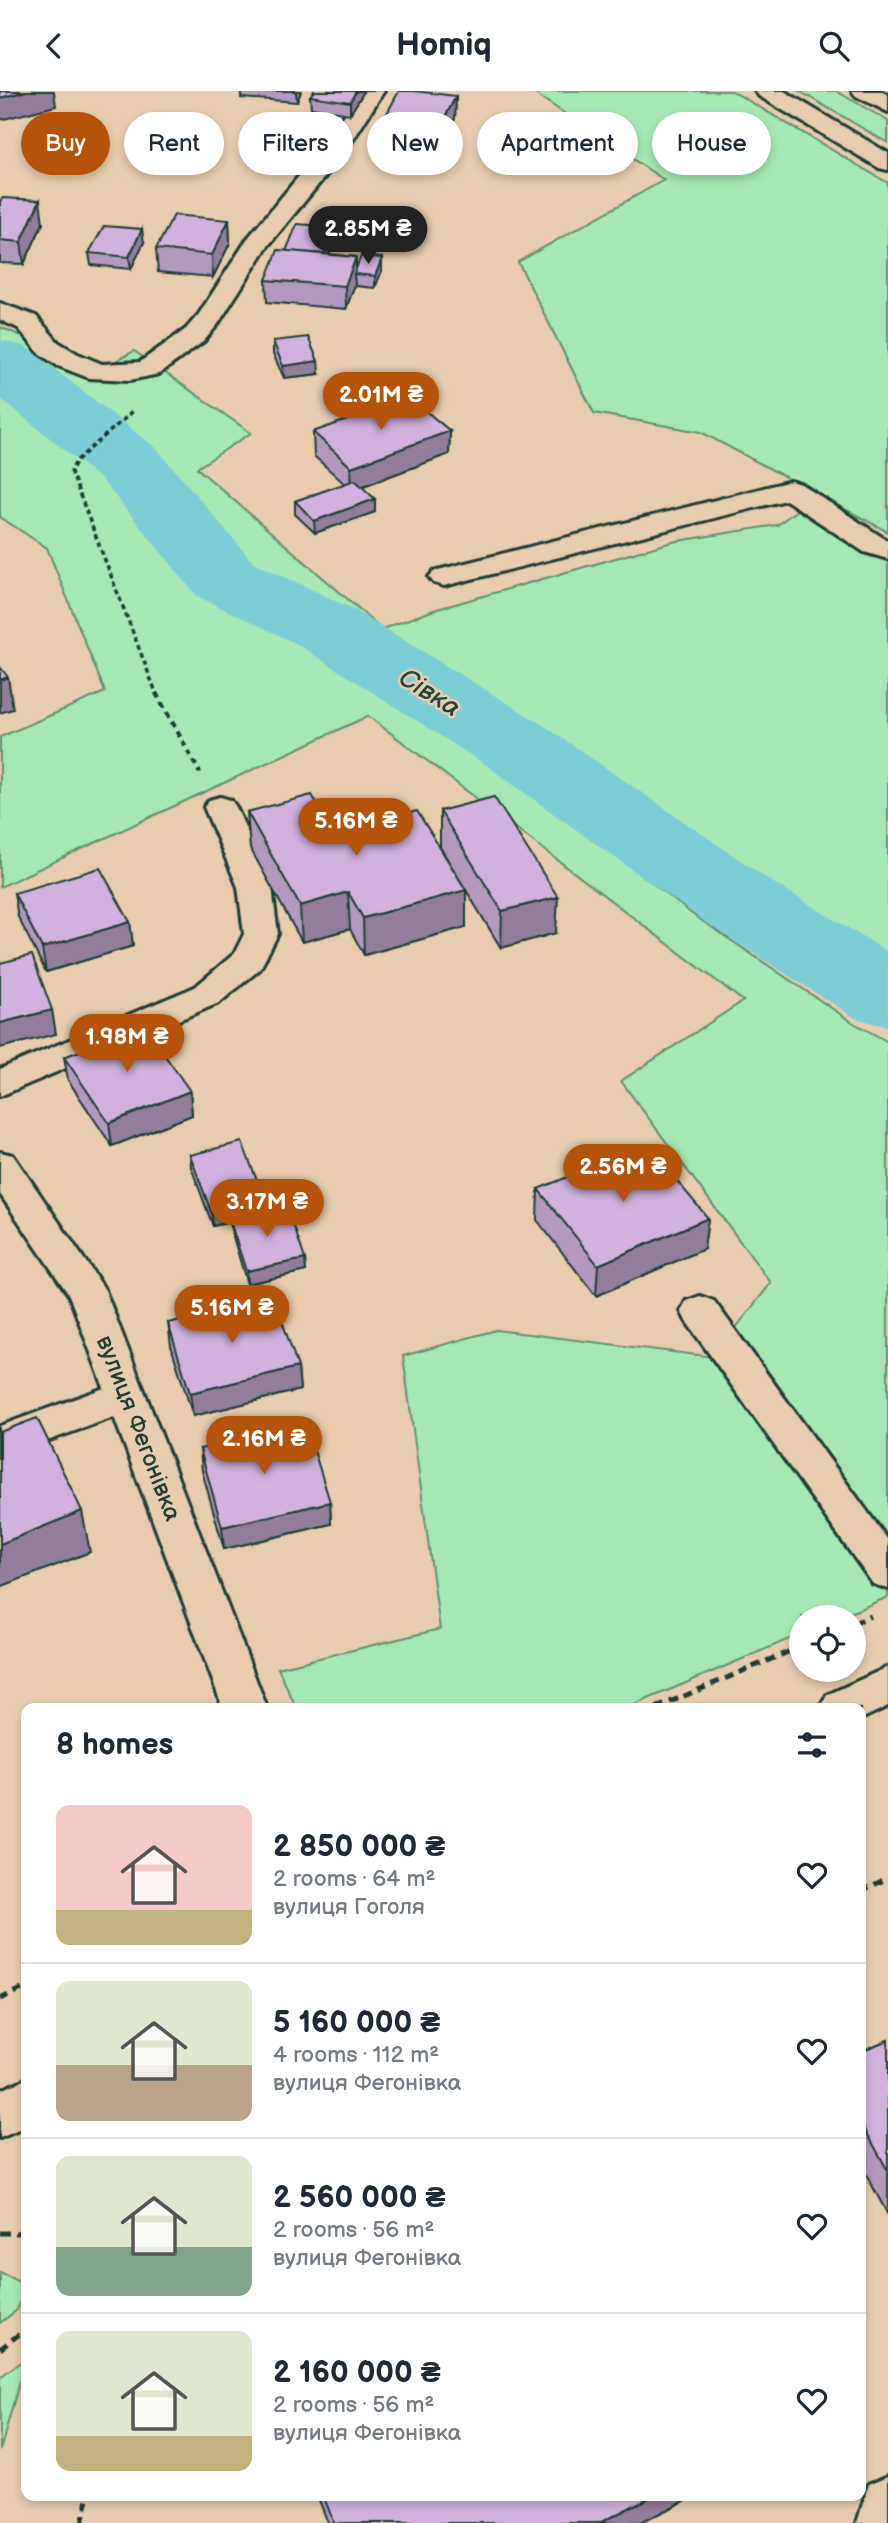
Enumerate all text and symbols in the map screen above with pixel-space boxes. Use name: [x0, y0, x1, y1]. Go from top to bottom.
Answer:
text: Homiq: [396, 26, 492, 65]
icon: back: [35, 27, 73, 65]
icon: search: [815, 27, 853, 65]
chip: Buy: [21, 112, 110, 175]
chip: Rent: [124, 112, 224, 175]
chip: Filters: [238, 112, 353, 175]
chip: New: [367, 112, 463, 175]
chip: Apartment: [477, 112, 638, 175]
chip: House: [652, 112, 771, 175]
pin: 2.85M ₴: [303, 207, 433, 266]
text: 2.85M ₴: [324, 215, 412, 243]
pin: 2.01M ₴: [316, 373, 446, 432]
text: 2.01M ₴: [339, 381, 423, 409]
water label: Сівка: [393, 662, 466, 724]
pin: 5.16M ₴: [291, 799, 421, 858]
text: 5.16M ₴: [314, 807, 398, 835]
pin: 1.98M ₴: [62, 1014, 192, 1074]
text: 1.98M ₴: [85, 1023, 169, 1051]
pin: 2.56M ₴: [558, 1145, 688, 1204]
text: 2.56M ₴: [579, 1153, 667, 1181]
pin: 3.17M ₴: [202, 1179, 332, 1239]
text: 3.17M ₴: [226, 1188, 308, 1216]
pin: 5.16M ₴: [167, 1285, 297, 1345]
text: 5.16M ₴: [190, 1294, 274, 1322]
street label: вулиця Фегонівка: [90, 1331, 187, 1525]
pin: 2.16M ₴: [199, 1417, 329, 1476]
text: 2.16M ₴: [222, 1425, 306, 1453]
map controls: [789, 1605, 866, 1682]
button: locate: [789, 1605, 866, 1682]
icon: filters: [793, 1726, 831, 1764]
text: 8 homes: [56, 1727, 173, 1763]
text: 2 850 000 ₴: [273, 1829, 445, 1865]
icon: home: [112, 1833, 196, 1917]
icon: heart: [793, 1856, 831, 1894]
text: 2 rooms · 64 m²: [273, 1865, 435, 1893]
text: вулиця Гоголя: [273, 1893, 425, 1921]
text: 5 160 000 ₴: [273, 2005, 440, 2041]
icon: home: [112, 2009, 196, 2093]
icon: heart: [793, 2032, 831, 2070]
text: 4 rooms · 112 m²: [273, 2041, 439, 2069]
text: вулиця Фегонівка: [273, 2069, 461, 2097]
text: 2 560 000 ₴: [273, 2180, 446, 2216]
icon: home: [112, 2184, 196, 2268]
icon: heart: [793, 2207, 831, 2245]
text: 2 rooms · 56 m²: [273, 2216, 435, 2244]
text: вулиця Фегонівка: [273, 2244, 461, 2272]
text: 2 160 000 ₴: [273, 2355, 441, 2391]
icon: home: [112, 2359, 196, 2443]
icon: heart: [793, 2382, 831, 2420]
text: 2 rooms · 56 m²: [273, 2391, 435, 2419]
text: вулиця Фегонівка: [273, 2419, 461, 2447]

